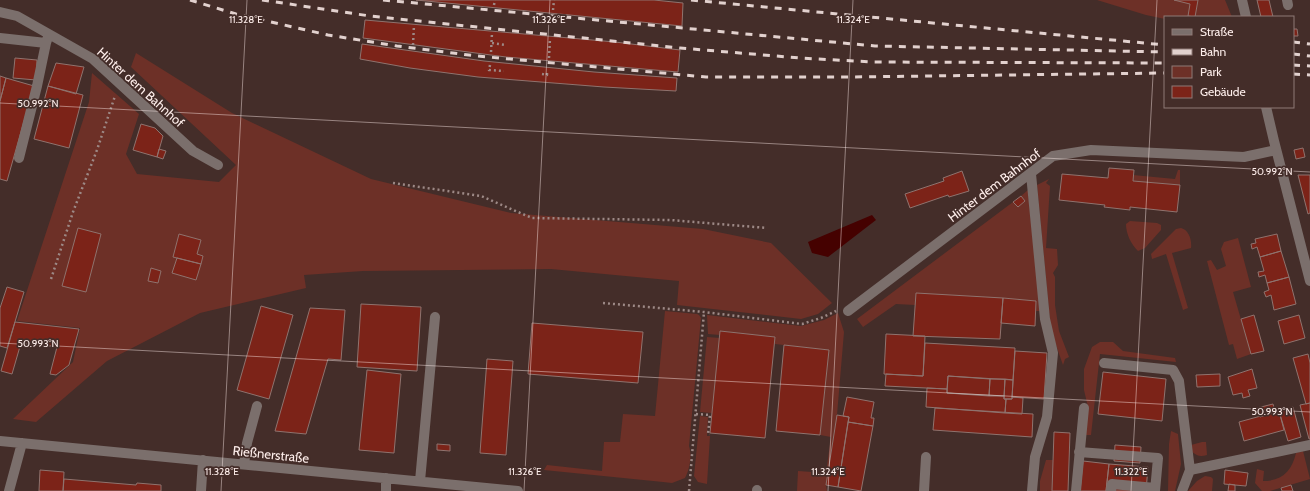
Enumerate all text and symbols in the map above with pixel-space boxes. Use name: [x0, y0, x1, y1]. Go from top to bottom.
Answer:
text: 11.328°E: [229, 13, 263, 26]
text: 11.326°E: [532, 13, 566, 26]
text: 11.324°E: [836, 13, 870, 26]
legend: [1164, 16, 1294, 108]
text: Straße: [1200, 24, 1233, 39]
street label: Hinter dem Bahnhof: [94, 44, 188, 131]
text: Bahn: [1200, 44, 1226, 59]
text: Park: [1200, 64, 1222, 79]
text: Gebäude: [1200, 84, 1246, 99]
text: 50.992°N: [18, 97, 58, 110]
street label: Hinter dem Bahnhof: [944, 145, 1044, 225]
text: 50.992°N: [1252, 165, 1292, 178]
text: 50.993°N: [17, 337, 59, 350]
text: 50.993°N: [1251, 405, 1293, 418]
street label: Rießnerstraße: [232, 442, 310, 466]
text: 11.328°E: [205, 465, 239, 478]
text: 11.326°E: [508, 465, 542, 478]
text: 11.324°E: [811, 465, 845, 478]
text: 11.322°E: [1115, 465, 1148, 478]

